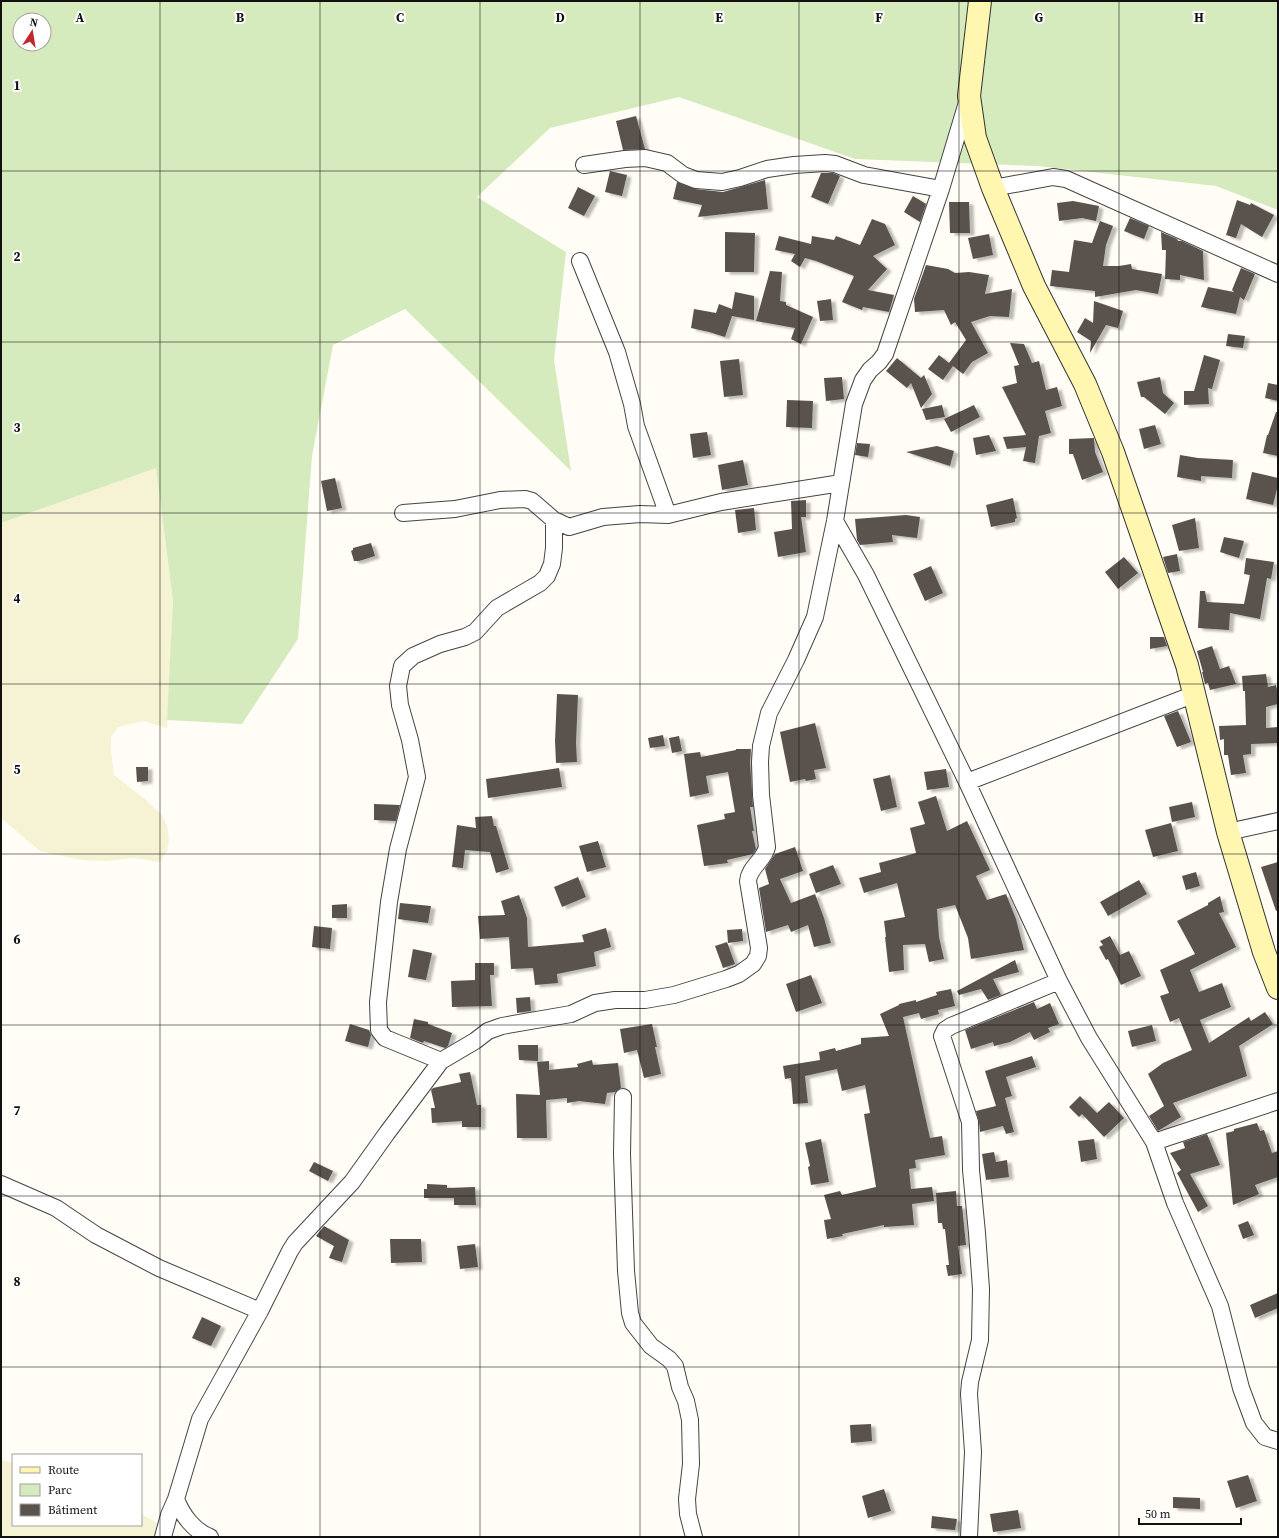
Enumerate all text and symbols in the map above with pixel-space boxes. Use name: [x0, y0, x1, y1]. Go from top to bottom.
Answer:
text: A: [76, 9, 85, 26]
text: B: [236, 9, 245, 26]
text: C: [396, 9, 404, 26]
text: D: [555, 9, 565, 26]
text: E: [715, 9, 723, 26]
text: F: [875, 9, 883, 26]
text: G: [1035, 9, 1044, 26]
text: H: [1194, 9, 1204, 26]
north arrow: [12, 12, 52, 52]
text: N: [28, 15, 39, 31]
text: 1: [13, 77, 21, 94]
text: 2: [13, 248, 21, 265]
text: 3: [13, 419, 21, 436]
text: 4: [13, 590, 21, 607]
text: 5: [13, 761, 21, 778]
text: 6: [13, 931, 21, 948]
text: 7: [13, 1102, 21, 1119]
text: 8: [13, 1273, 21, 1290]
legend: [12, 1454, 142, 1526]
text: Route: [48, 1462, 79, 1478]
text: Parc: [48, 1482, 72, 1498]
scale bar: [1139, 1500, 1241, 1526]
text: Bâtiment: [48, 1502, 97, 1518]
text: 50 m: [1145, 1506, 1171, 1522]

